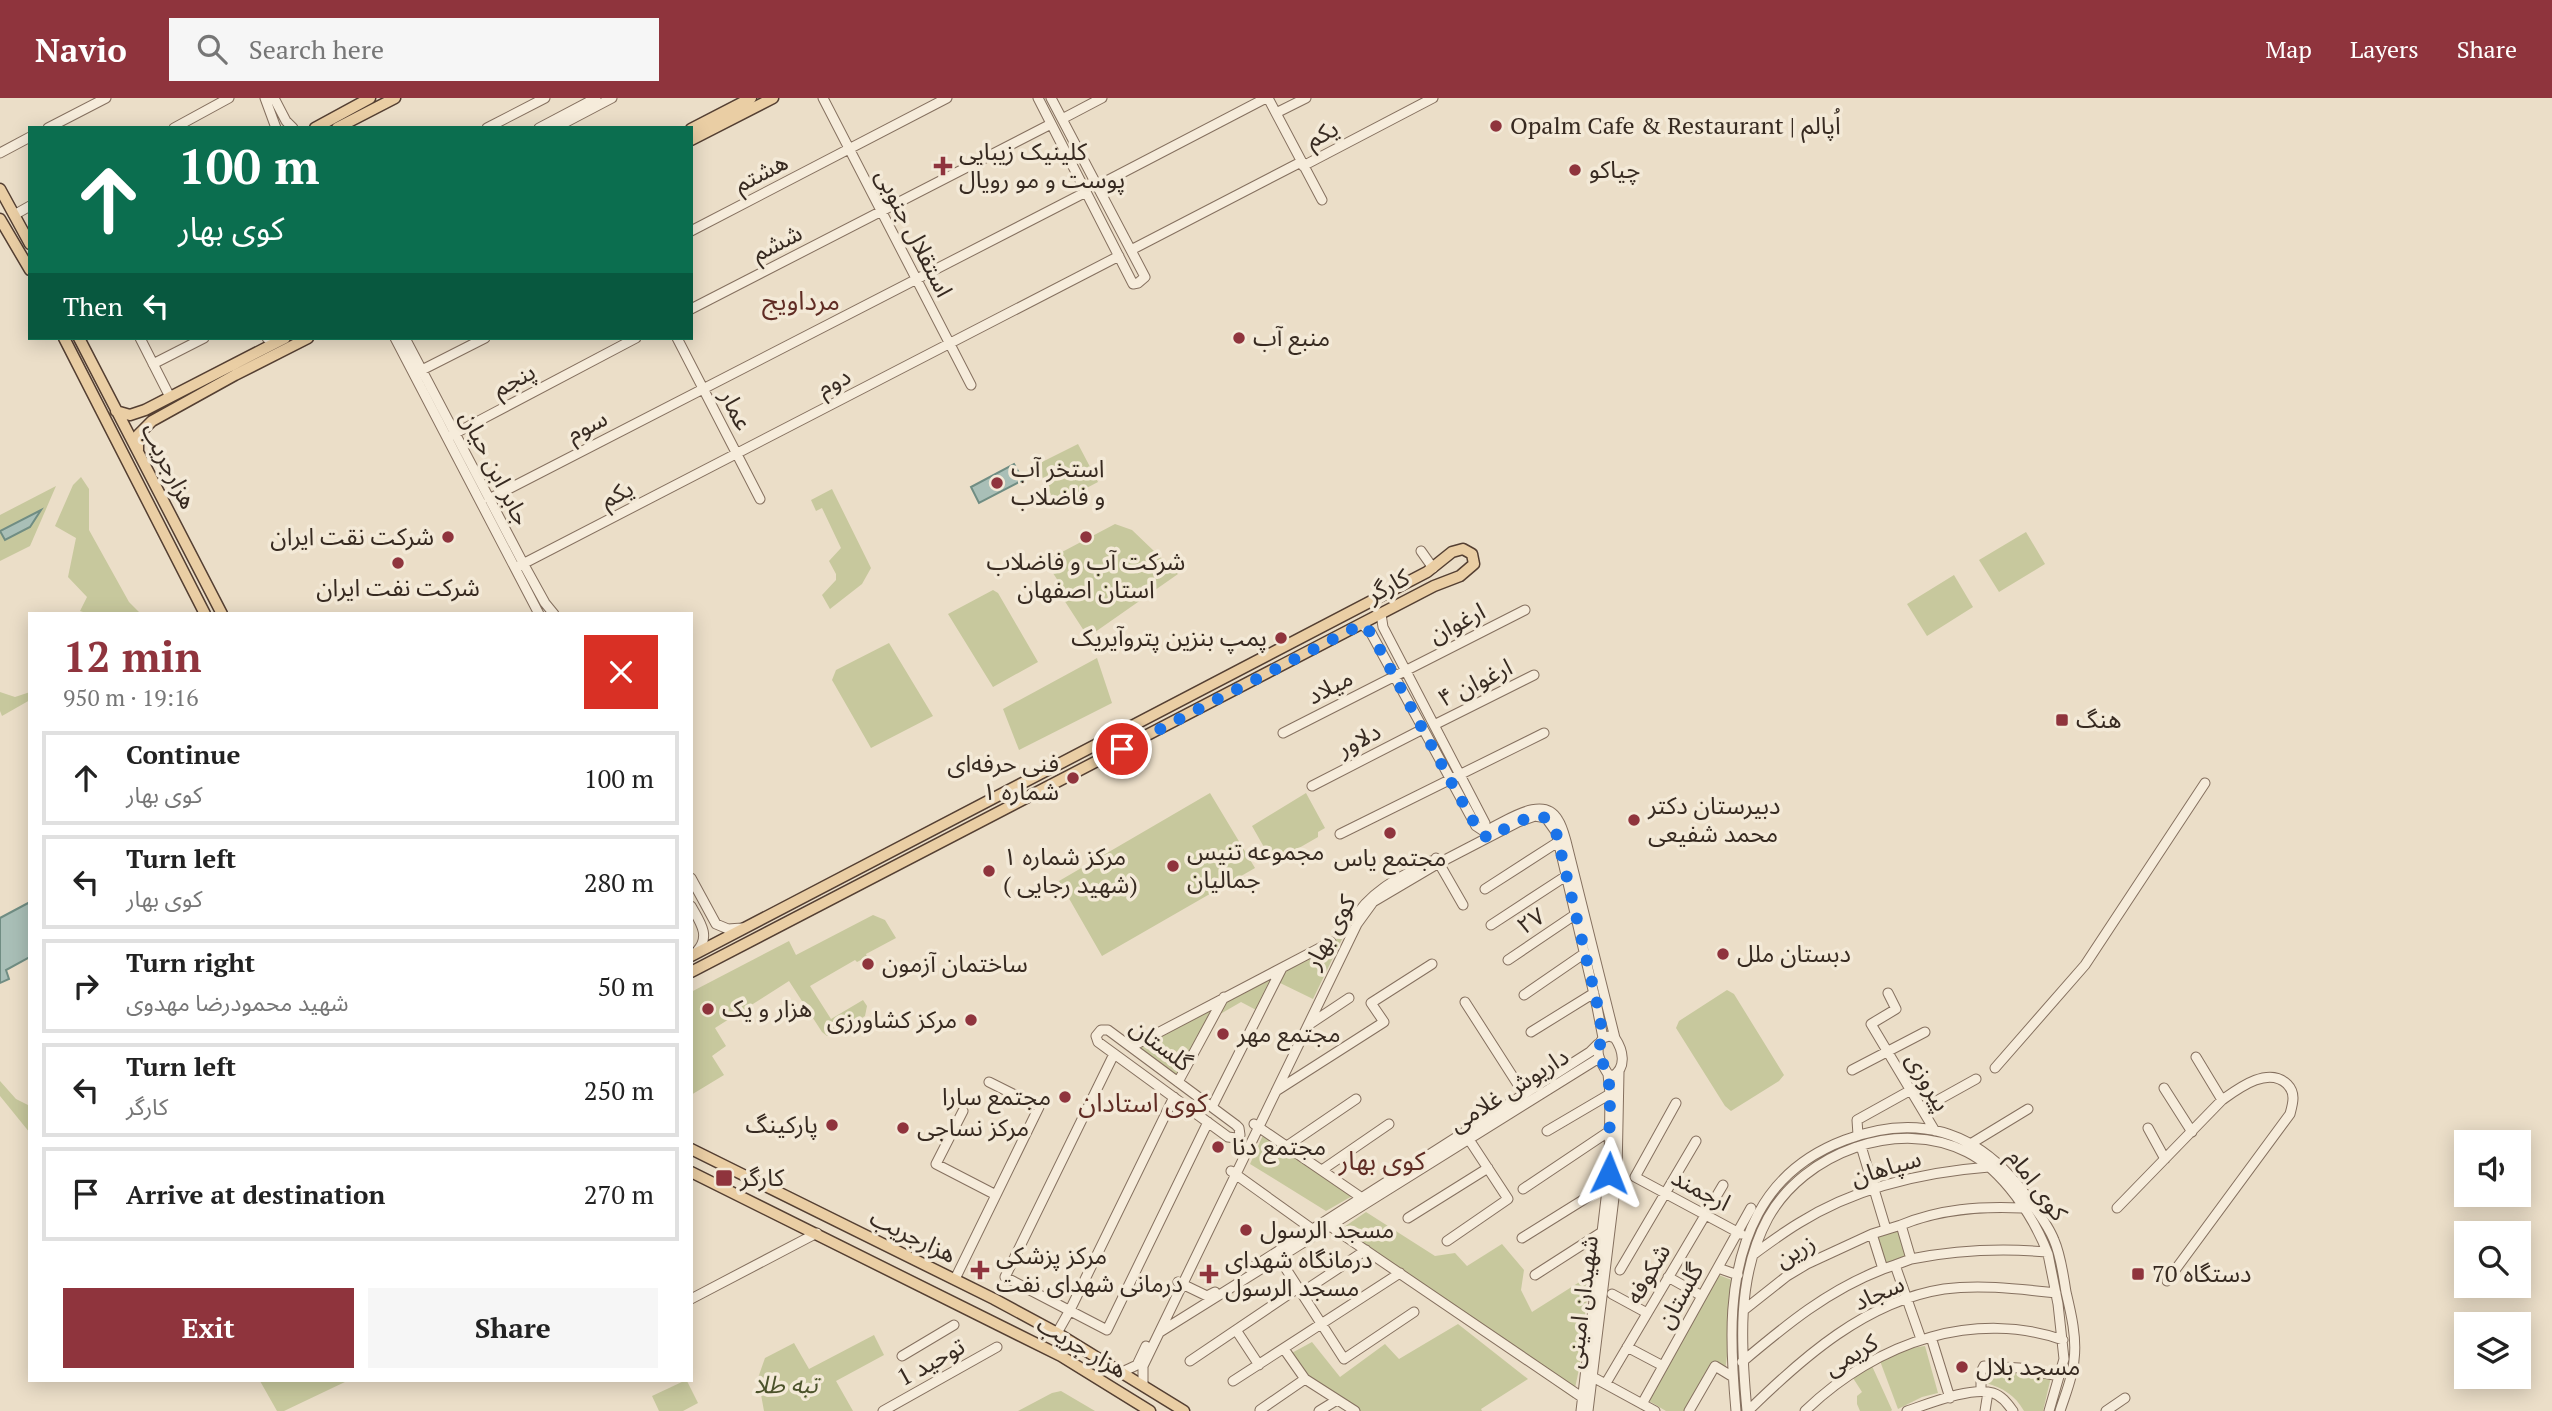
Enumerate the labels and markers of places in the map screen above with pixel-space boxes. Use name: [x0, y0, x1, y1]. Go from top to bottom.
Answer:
place label: Opalm Cafe & Restaurant | اُپالم: [1510, 107, 1841, 143]
marker: Opalm Cafe & Restaurant | اُپالم: [1488, 118, 1504, 134]
place label: کلینیک زیبایی پوست و مو رویال: [959, 135, 1125, 195]
place label: چیاکو: [1589, 153, 1640, 185]
marker: کلینیک زیبایی پوست و مو رویال: [933, 156, 953, 176]
marker: چیاکو: [1567, 162, 1583, 178]
place label: منبع آب: [1253, 321, 1330, 355]
marker: منبع آب: [1231, 330, 1247, 346]
place label: استخر آب و فاضلاب: [1011, 452, 1105, 512]
marker: استخر آب و فاضلاب: [989, 475, 1005, 491]
place label: شرکت نقت ایران: [270, 520, 434, 552]
marker: شرکت نقت ایران: [440, 529, 456, 545]
marker: شرکت آب و فاضلاب استان اصفهان: [1078, 529, 1094, 545]
place label: شرکت آب و فاضلاب استان اصفهان: [987, 545, 1185, 605]
marker: شرکت نفت ایران: [390, 555, 406, 571]
place label: شرکت نفت ایران: [316, 571, 480, 603]
place label: پمپ بنزین پتروآیریک: [1071, 621, 1267, 654]
marker: پمپ بنزین پتروآیریک: [1273, 630, 1289, 646]
place label: هنگ: [2076, 703, 2121, 735]
marker: هنگ: [2054, 712, 2070, 728]
pin: [1092, 719, 1152, 779]
place label: فنی حرفه‌ای شماره ۱: [947, 747, 1059, 807]
marker: فنی حرفه‌ای شماره ۱: [1065, 770, 1081, 786]
place label: دبیرستان دکتر محمد شفیعی: [1647, 789, 1780, 849]
marker: دبیرستان دکتر محمد شفیعی: [1626, 812, 1642, 828]
marker: مجتمع یاس: [1382, 825, 1398, 841]
place label: مجموعه تنیس جمالیان: [1187, 835, 1324, 895]
place label: مرکز شماره ۱ ( شهید رجایی): [1003, 840, 1138, 900]
place label: مجتمع یاس: [1334, 841, 1446, 875]
marker: مجموعه تنیس جمالیان: [1165, 858, 1181, 874]
marker: مرکز شماره ۱ ( شهید رجایی): [981, 863, 997, 879]
place label: دبستان ملل: [1737, 937, 1851, 969]
marker: دبستان ملل: [1715, 946, 1731, 962]
place label: ساختمان آزمون: [882, 947, 1028, 979]
marker: ساختمان آزمون: [860, 956, 876, 972]
place label: هزار و یک: [722, 992, 812, 1024]
marker: هزار و یک: [700, 1001, 716, 1017]
place label: مرکز کشاورزی: [827, 1003, 957, 1035]
marker: مرکز کشاورزی: [963, 1012, 979, 1028]
place label: مجتمع مهر: [1236, 1017, 1341, 1051]
marker: مجتمع مهر: [1215, 1026, 1231, 1042]
place label: مجتمع سارا: [942, 1080, 1051, 1114]
marker: مجتمع سارا: [1057, 1089, 1073, 1105]
place label: پارکینگ: [746, 1108, 818, 1140]
place label: مرکز نساجی: [917, 1111, 1029, 1143]
marker: پارکینگ: [824, 1117, 840, 1133]
marker: مرکز نساجی: [895, 1120, 911, 1136]
place label: مجتمع دنا: [1232, 1130, 1326, 1164]
marker: مجتمع دنا: [1210, 1139, 1226, 1155]
place label: کارگر: [739, 1161, 785, 1193]
marker: کارگر: [714, 1168, 734, 1188]
place label: مسجد الرسول: [1260, 1213, 1394, 1245]
marker: مسجد الرسول: [1238, 1222, 1254, 1238]
place label: مرکز پزشکی درمانی شهدای نفت: [996, 1239, 1183, 1299]
place label: درمانگاه شهدای مسجد الرسول: [1225, 1243, 1373, 1303]
place label: 70 دستگاه: [2152, 1257, 2252, 1289]
marker: مرکز پزشکی درمانی شهدای نفت: [970, 1260, 990, 1280]
marker: درمانگاه شهدای مسجد الرسول: [1199, 1264, 1219, 1284]
marker: 70 دستگاه: [2130, 1266, 2146, 1282]
place label: مسجد بلال: [1976, 1350, 2080, 1382]
marker: مسجد بلال: [1954, 1359, 1970, 1375]

